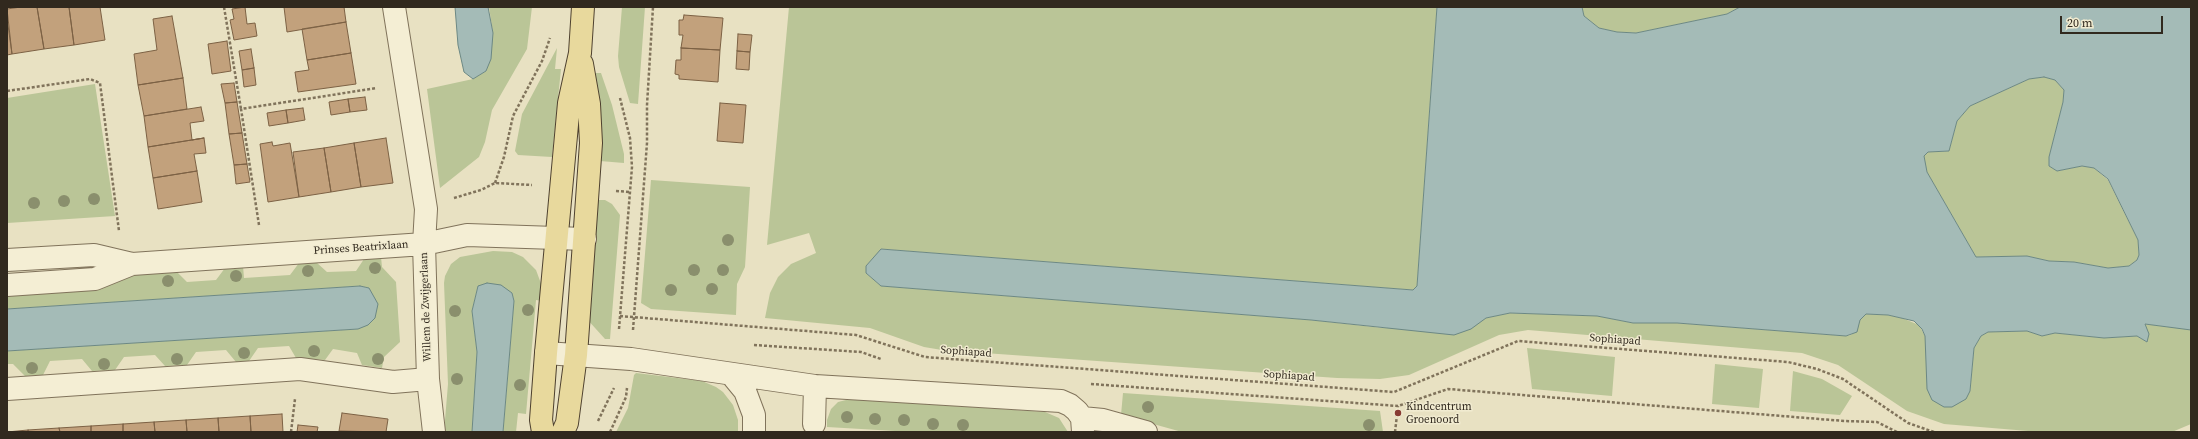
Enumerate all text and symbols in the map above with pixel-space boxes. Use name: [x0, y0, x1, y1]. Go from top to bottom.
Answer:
scale bar: [2062, 8, 2165, 34]
text: 20 m: [2067, 15, 2093, 31]
street label: Prinses Beatrixlaan: [313, 238, 409, 258]
street label: Willem de Zwijgerlaan: [417, 252, 435, 362]
street label: Sophiapad: [1589, 332, 1641, 348]
street label: Sophiapad: [940, 344, 992, 360]
street label: Sophiapad: [1263, 368, 1315, 384]
place label: Kindcentrum Groenoord: [1406, 400, 1472, 426]
marker: Kindcentrum Groenoord: [1393, 408, 1403, 418]

